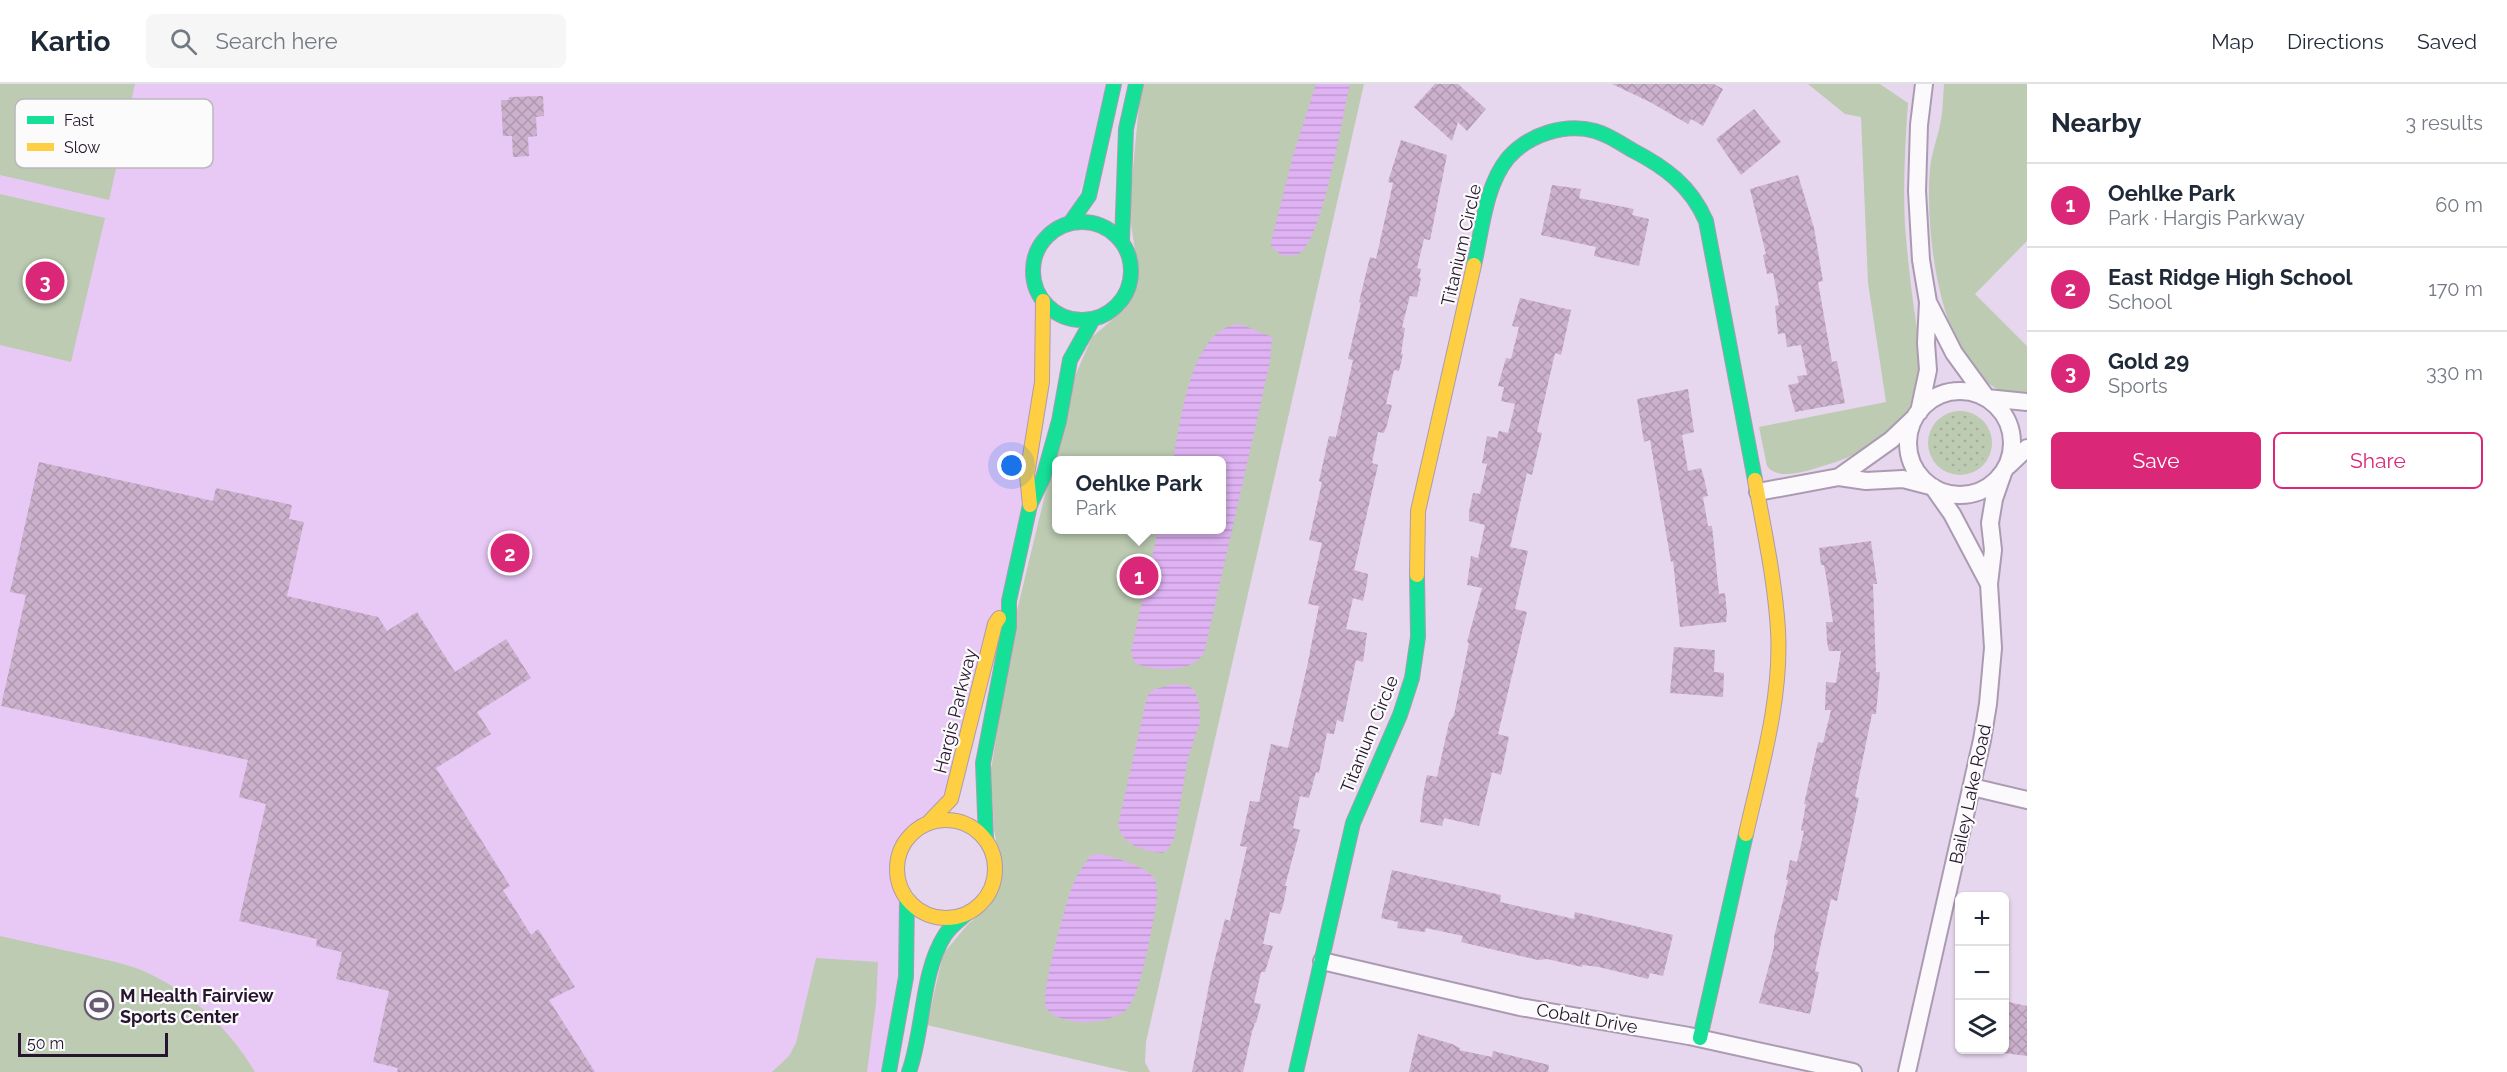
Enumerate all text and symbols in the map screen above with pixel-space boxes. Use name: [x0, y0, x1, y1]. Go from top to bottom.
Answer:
search box: [146, 14, 566, 68]
text: Kartio: [30, 25, 110, 58]
icon: search: [167, 25, 200, 58]
text: Search here: [215, 28, 338, 54]
text: Map: [2211, 29, 2254, 54]
text: Directions: [2287, 29, 2384, 54]
text: Saved: [2417, 29, 2477, 54]
legend: [15, 99, 213, 168]
text: Nearby: [2051, 108, 2141, 138]
text: Fast: [64, 111, 95, 130]
text: 3 results: [2405, 111, 2483, 135]
text: Slow: [64, 138, 100, 157]
text: Oehlke Park: [2108, 180, 2235, 206]
street label: Titanium Circle: [1437, 182, 1485, 308]
text: 1: [2066, 193, 2075, 217]
text: 60 m: [2435, 193, 2483, 217]
text: Park · Hargis Parkway: [2108, 206, 2305, 230]
pin: 3: [26, 258, 64, 304]
text: East Ridge High School: [2108, 264, 2352, 290]
text: 2: [2065, 277, 2076, 301]
text: 170 m: [2428, 277, 2483, 301]
text: School: [2108, 290, 2172, 314]
text: Gold 29: [2108, 348, 2189, 374]
text: 3: [2065, 361, 2076, 385]
text: 330 m: [2426, 361, 2483, 385]
text: Sports: [2108, 374, 2168, 398]
button: Save: [2051, 432, 2261, 489]
button: Share: [2273, 432, 2483, 489]
your location: [997, 451, 1026, 480]
popup: [1052, 456, 1226, 534]
text: Oehlke Park: [1075, 470, 1203, 496]
text: Park: [1075, 496, 1116, 520]
pin: 2: [490, 530, 530, 576]
pin: 1: [1120, 554, 1158, 598]
street label: Hargis Parkway: [929, 646, 981, 776]
street label: Titanium Circle: [1336, 672, 1402, 796]
street label: Bailey Lake Road: [1945, 722, 1995, 866]
map controls: [1955, 892, 2009, 1054]
button: +: [1955, 892, 2009, 946]
button: −: [1955, 946, 2009, 1000]
place label: M Health Fairview Sports Center: [120, 985, 274, 1027]
sports icon: M Health Fairview Sports Center: [83, 989, 115, 1021]
street label: Cobalt Drive: [1535, 999, 1640, 1037]
button: layers: [1955, 1000, 2009, 1054]
scale bar: [18, 1030, 168, 1058]
text: 50 m: [27, 1034, 64, 1053]

